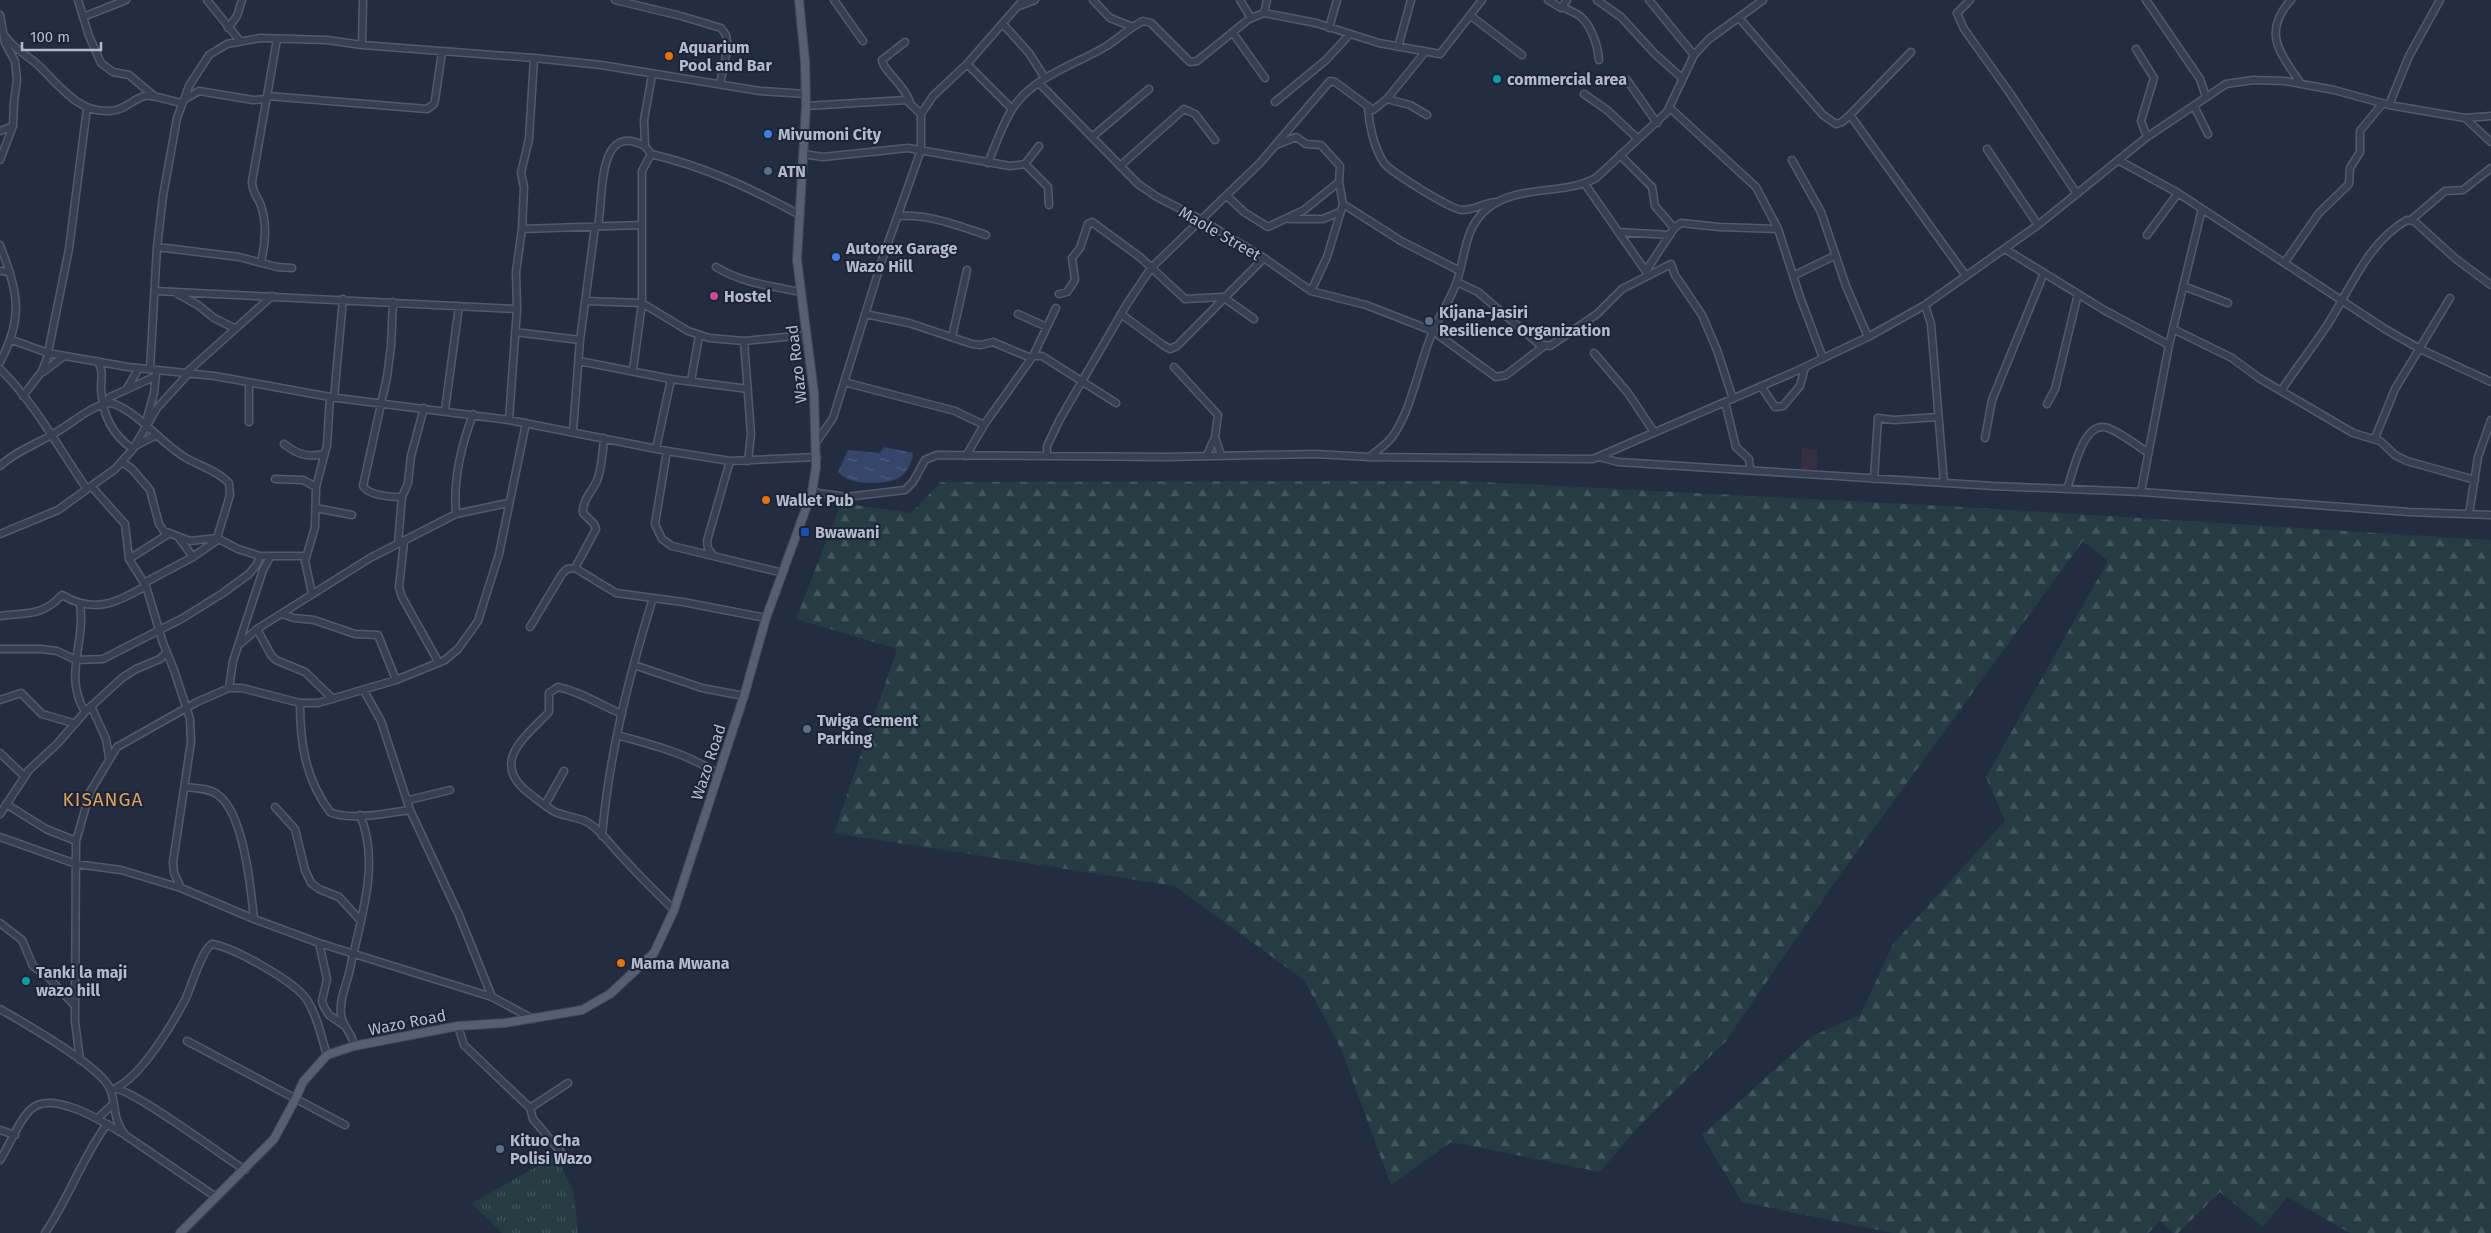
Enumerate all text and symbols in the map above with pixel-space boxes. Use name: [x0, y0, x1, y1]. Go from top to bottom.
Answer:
scale bar: [22, 20, 101, 52]
text: 100 m: [30, 28, 70, 46]
place label: Aquarium Pool and Bar: [678, 38, 772, 75]
marker: Aquarium Pool and Bar: [663, 50, 675, 62]
place label: commercial area: [1507, 70, 1627, 89]
marker: commercial area: [1491, 73, 1503, 85]
place label: Mivumoni City: [778, 125, 882, 144]
marker: Mivumoni City: [762, 128, 774, 140]
place label: ATN: [777, 162, 806, 181]
marker: ATN: [762, 165, 774, 177]
street label: Maole Street: [1175, 202, 1264, 265]
place label: Autorex Garage Wazo Hill: [845, 239, 957, 276]
marker: Autorex Garage Wazo Hill: [830, 251, 842, 263]
place label: Hostel: [724, 287, 771, 306]
marker: Hostel: [708, 290, 720, 302]
place label: Kijana-Jasiri Resilience Organization: [1439, 303, 1610, 340]
marker: Kijana-Jasiri Resilience Organization: [1423, 315, 1435, 327]
street label: Wazo Road: [782, 324, 811, 404]
place label: Wallet Pub: [776, 491, 854, 510]
marker: Wallet Pub: [760, 494, 772, 506]
place label: Bwawani: [815, 523, 880, 542]
marker: Bwawani: [799, 526, 811, 538]
place label: Twiga Cement Parking: [817, 711, 919, 748]
street label: Wazo Road: [687, 722, 730, 803]
marker: Twiga Cement Parking: [801, 723, 813, 735]
district label: KISANGA: [63, 788, 143, 811]
place label: Mama Mwana: [631, 954, 730, 973]
marker: Mama Mwana: [615, 957, 627, 969]
place label: Tanki la maji wazo hill: [36, 963, 127, 1000]
marker: Tanki la maji wazo hill: [20, 975, 32, 987]
street label: Wazo Road: [367, 1006, 448, 1039]
place label: Kituo Cha Polisi Wazo: [510, 1131, 592, 1168]
marker: Kituo Cha Polisi Wazo: [494, 1143, 506, 1155]

